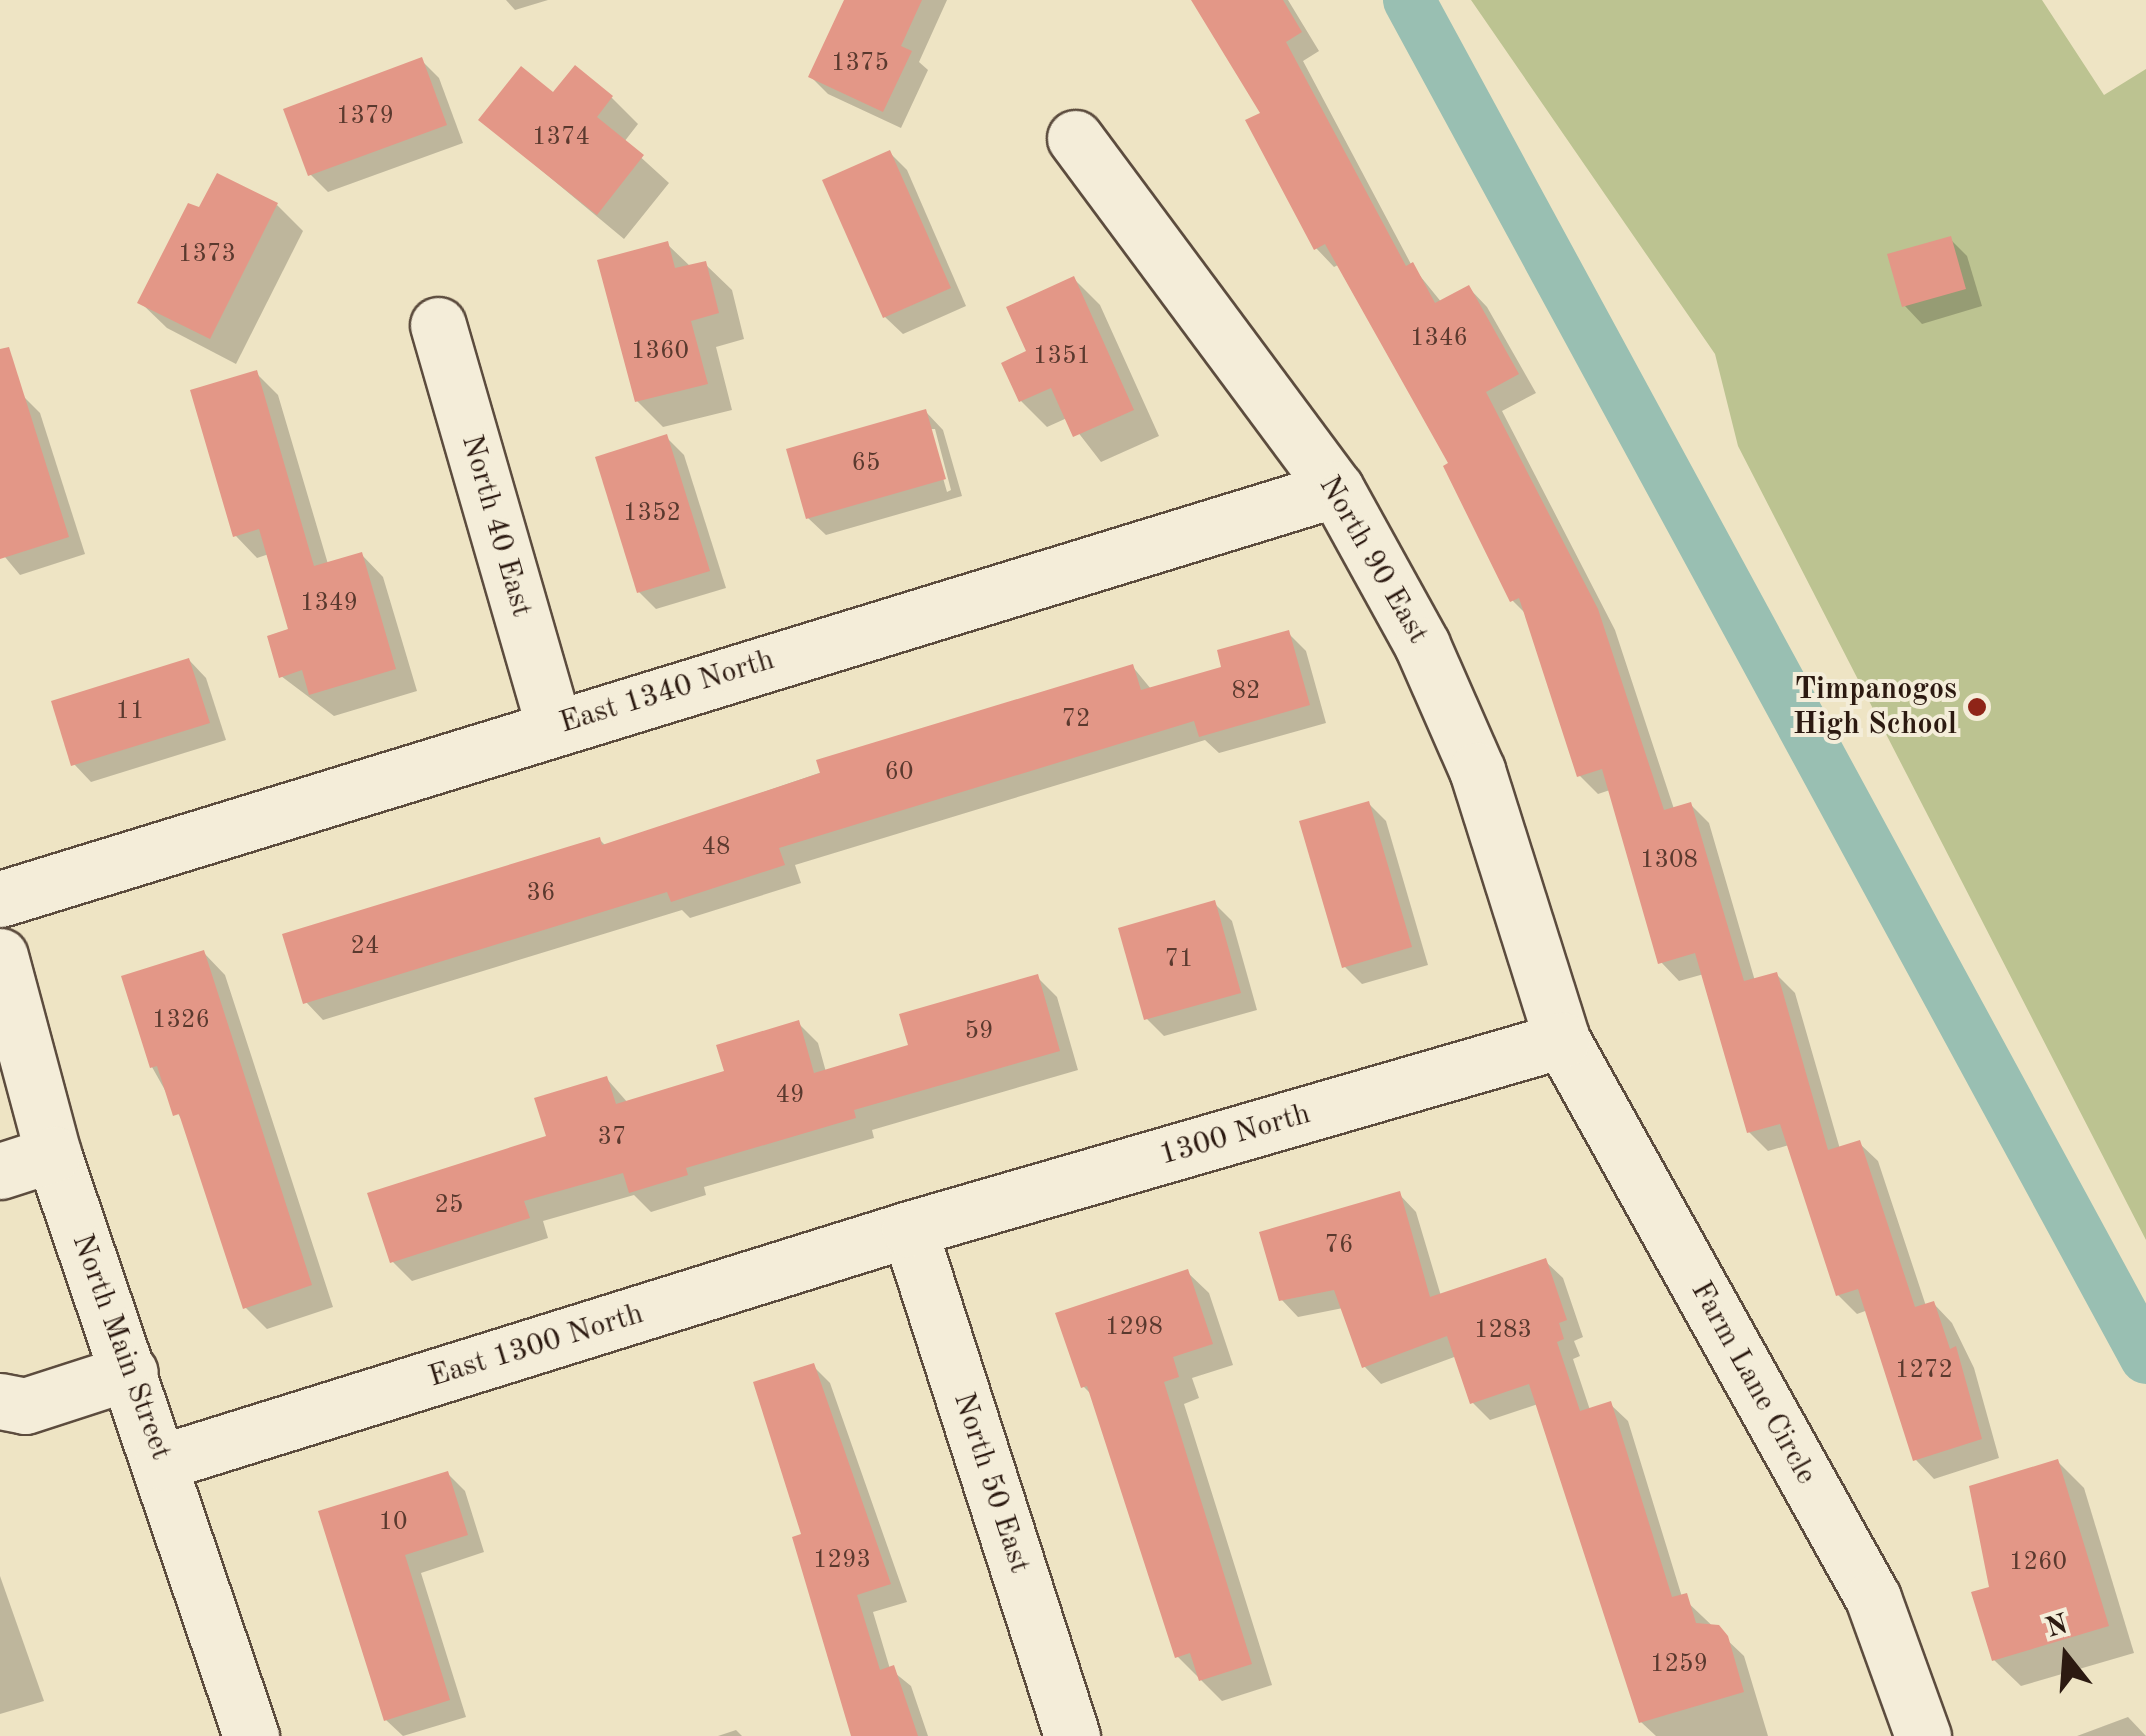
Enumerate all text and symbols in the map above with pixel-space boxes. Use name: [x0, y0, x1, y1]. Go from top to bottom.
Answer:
house number: 1375: [831, 49, 889, 79]
house number: 1379: [336, 102, 394, 132]
house number: 1374: [532, 123, 590, 153]
house number: 1373: [178, 240, 236, 270]
house number: 1346: [1410, 324, 1468, 354]
house number: 1360: [631, 337, 689, 367]
house number: 1351: [1033, 342, 1091, 372]
street label: North 40 East: [453, 431, 539, 621]
house number: 65: [852, 449, 880, 479]
street label: North 90 East: [1310, 470, 1436, 650]
house number: 1352: [623, 499, 681, 529]
house number: 1349: [300, 589, 358, 619]
street label: East 1340 North: [555, 642, 779, 742]
place label: Timpanogos High School: [1793, 672, 1957, 742]
house number: 82: [1232, 677, 1260, 707]
marker: Timpanogos High School: [1966, 696, 1988, 718]
house number: 11: [116, 697, 144, 727]
house number: 72: [1062, 705, 1090, 735]
house number: 60: [885, 758, 913, 788]
house number: 48: [702, 833, 730, 863]
house number: 1308: [1640, 846, 1698, 876]
house number: 36: [527, 879, 555, 909]
house number: 24: [351, 932, 379, 962]
house number: 71: [1165, 945, 1193, 975]
house number: 1326: [152, 1006, 210, 1036]
house number: 59: [965, 1017, 993, 1047]
house number: 49: [776, 1081, 804, 1111]
street label: 1300 North: [1155, 1096, 1315, 1174]
house number: 37: [598, 1123, 626, 1153]
house number: 25: [435, 1191, 463, 1221]
street label: North Main Street: [63, 1229, 179, 1465]
house number: 76: [1325, 1231, 1353, 1261]
street label: Farm Lane Circle: [1682, 1275, 1824, 1491]
street label: East 1300 North: [424, 1296, 648, 1396]
house number: 1298: [1105, 1313, 1163, 1343]
house number: 1283: [1474, 1316, 1532, 1346]
house number: 1272: [1895, 1356, 1953, 1386]
street label: North 50 East: [945, 1388, 1037, 1578]
house number: 10: [379, 1508, 407, 1538]
house number: 1293: [813, 1546, 871, 1576]
house number: 1260: [2009, 1548, 2067, 1578]
north arrow: [2016, 1606, 2116, 1706]
text: N: [2043, 1611, 2072, 1644]
house number: 1259: [1650, 1650, 1708, 1680]

